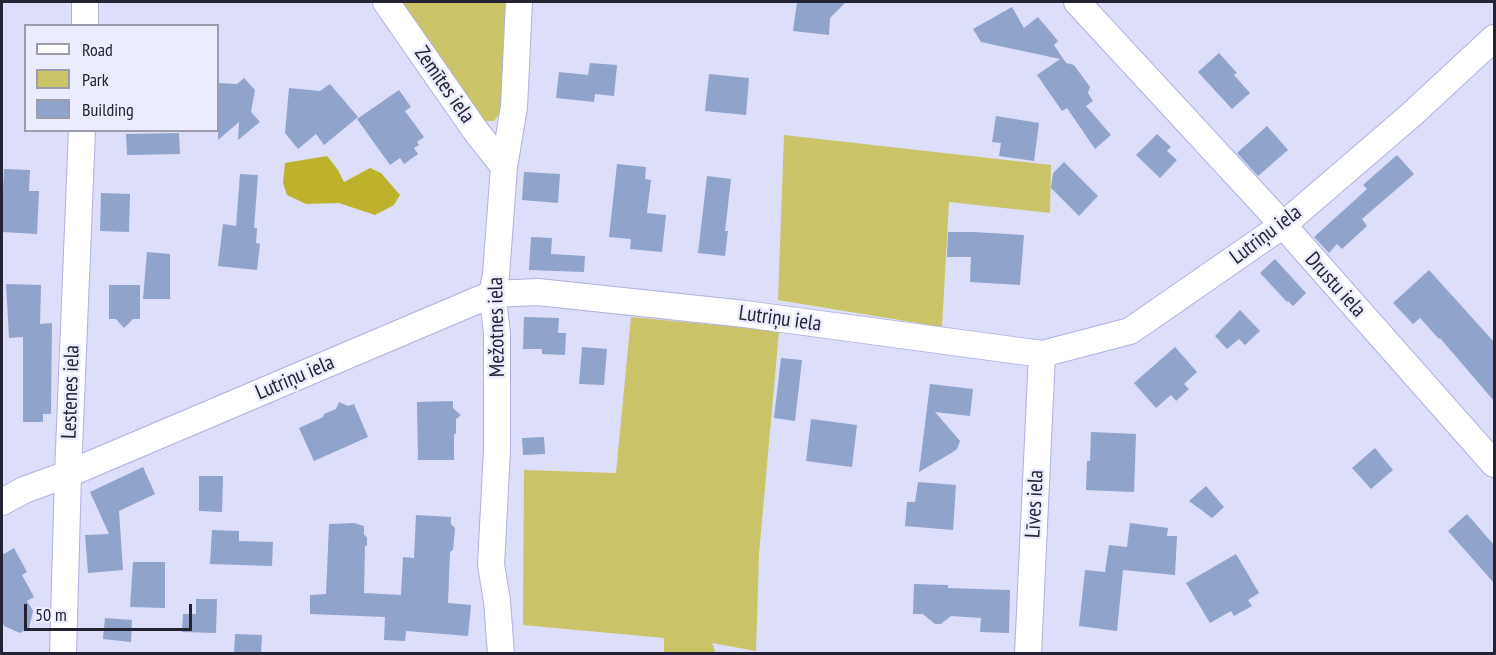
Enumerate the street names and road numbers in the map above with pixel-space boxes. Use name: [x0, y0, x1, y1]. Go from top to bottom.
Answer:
street label: Zemītes iela: [409, 42, 479, 128]
street label: Lutriņu iela: [1225, 200, 1307, 270]
street label: Drustu iela: [1299, 247, 1371, 323]
street label: Mežotnes iela: [484, 277, 510, 377]
street label: Lutriņu iela: [737, 301, 823, 337]
street label: Lestenes iela: [57, 345, 85, 439]
street label: Lutriņu iela: [252, 350, 338, 406]
street label: Līves iela: [1021, 469, 1049, 539]

